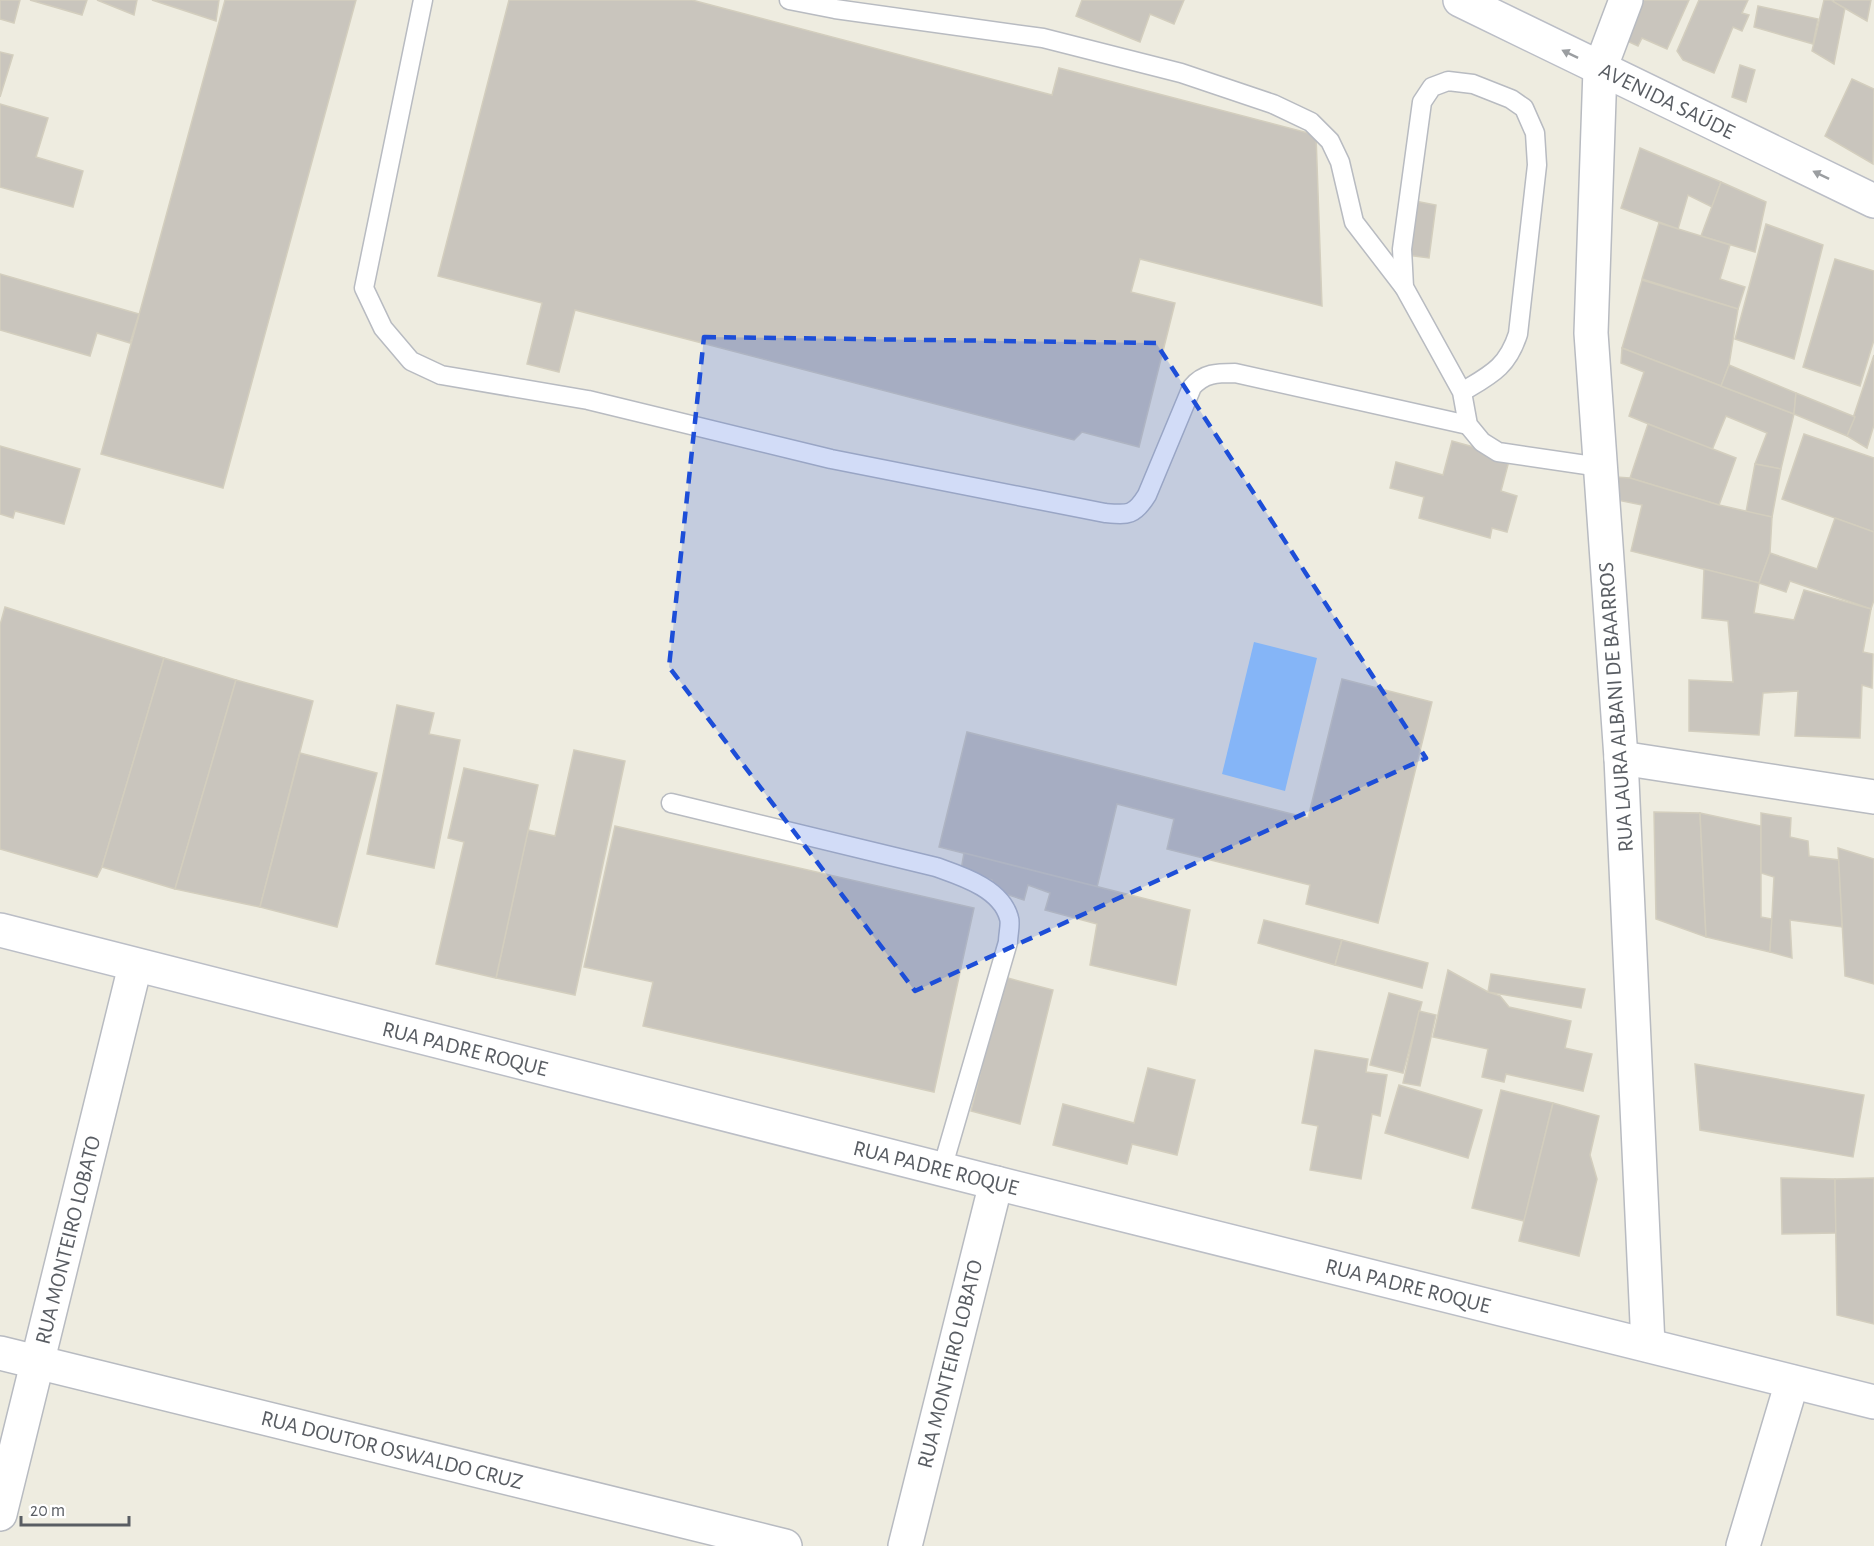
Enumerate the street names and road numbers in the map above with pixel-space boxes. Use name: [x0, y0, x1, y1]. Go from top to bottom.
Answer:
street label: AVENIDA SAÚDE: [1596, 58, 1739, 143]
street label: RUA LAURA ALBANI DE BAARROS: [1595, 561, 1637, 853]
street label: RUA PADRE ROQUE: [380, 1018, 550, 1080]
street label: RUA MONTEIRO LOBATO: [31, 1134, 105, 1346]
street label: RUA PADRE ROQUE: [851, 1137, 1021, 1199]
street label: RUA PADRE ROQUE: [1323, 1255, 1493, 1317]
street label: RUA MONTEIRO LOBATO: [913, 1258, 987, 1470]
street label: RUA DOUTOR OSWALDO CRUZ: [259, 1407, 525, 1493]

